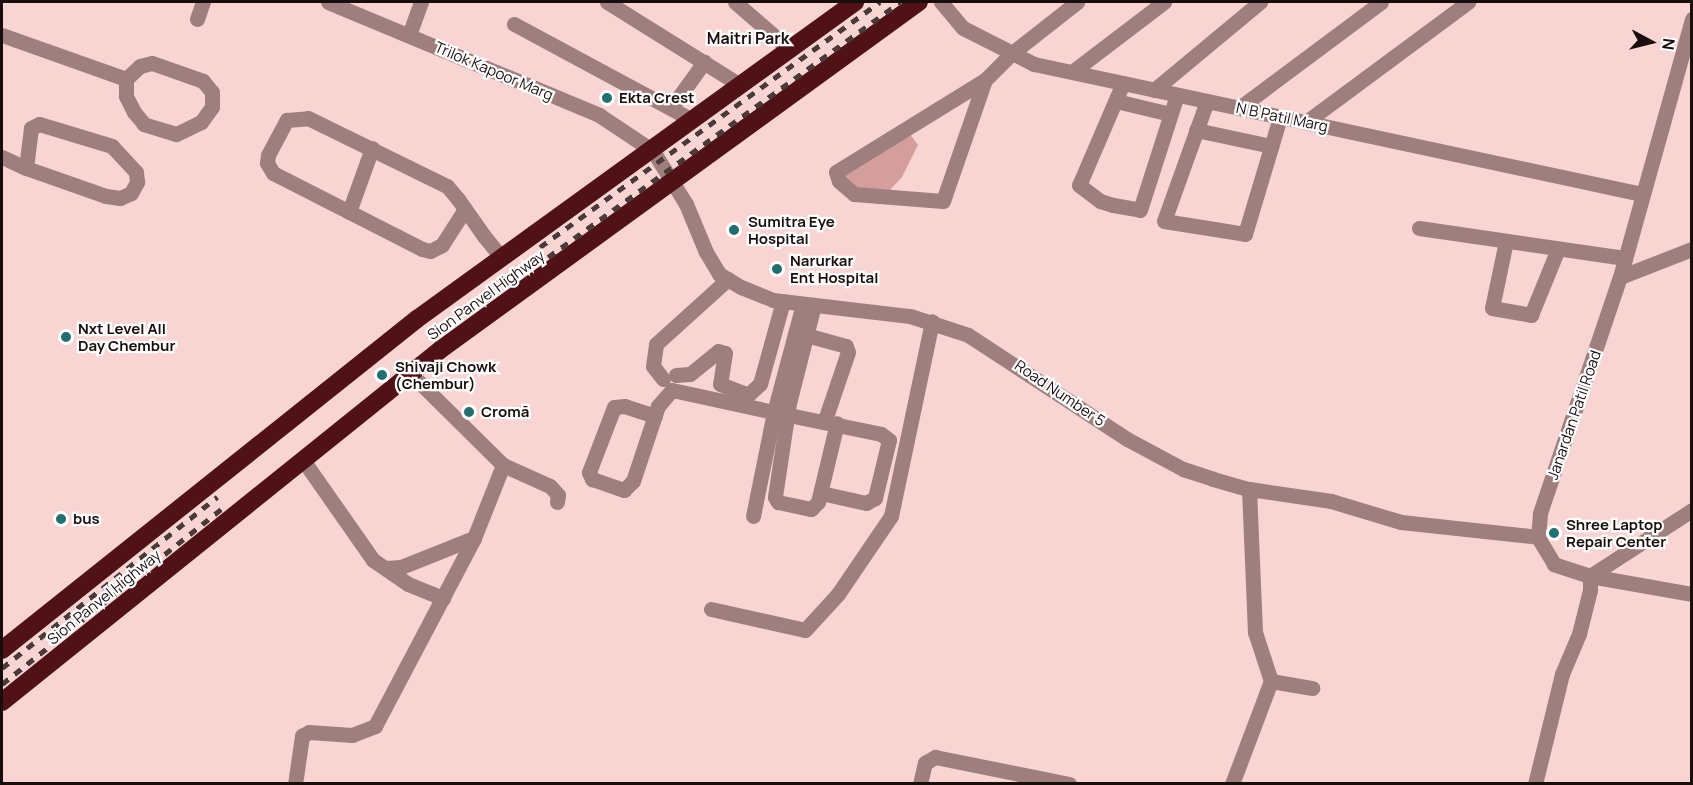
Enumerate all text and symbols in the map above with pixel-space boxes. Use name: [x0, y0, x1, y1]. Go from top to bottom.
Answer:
north arrow: [1621, 12, 1681, 72]
district label: Maitri Park: [707, 28, 789, 48]
text: N: [1657, 37, 1680, 51]
street label: Trilok Kapoor Marg: [432, 38, 556, 104]
place label: Ekta Crest: [619, 89, 695, 107]
marker: Ekta Crest: [600, 91, 614, 105]
street label: N B Patil Marg: [1234, 98, 1330, 136]
place label: Sumitra Eye Hospital: [748, 212, 835, 247]
marker: Sumitra Eye Hospital: [725, 221, 743, 239]
street label: Sion Panvel Highway: [424, 246, 548, 344]
place label: Narurkar Ent Hospital: [790, 251, 878, 286]
marker: Narurkar Ent Hospital: [768, 260, 786, 278]
place label: Nxt Level All Day Chembur: [78, 319, 175, 354]
marker: Nxt Level All Day Chembur: [59, 330, 73, 344]
street label: Janardan Patil Road: [1543, 348, 1605, 482]
street label: Road Number 5: [1011, 356, 1109, 430]
place label: Shivaji Chowk (Chembur): [395, 357, 496, 392]
marker: Shivaji Chowk (Chembur): [373, 366, 391, 384]
place label: Cromā: [481, 403, 529, 421]
marker: Cromā: [462, 405, 476, 419]
place label: bus: [73, 510, 100, 528]
marker: bus: [54, 512, 68, 526]
place label: Shree Laptop Repair Center: [1566, 515, 1666, 550]
marker: Shree Laptop Repair Center: [1547, 526, 1561, 540]
street label: Sion Panvel Highway: [44, 546, 164, 648]

